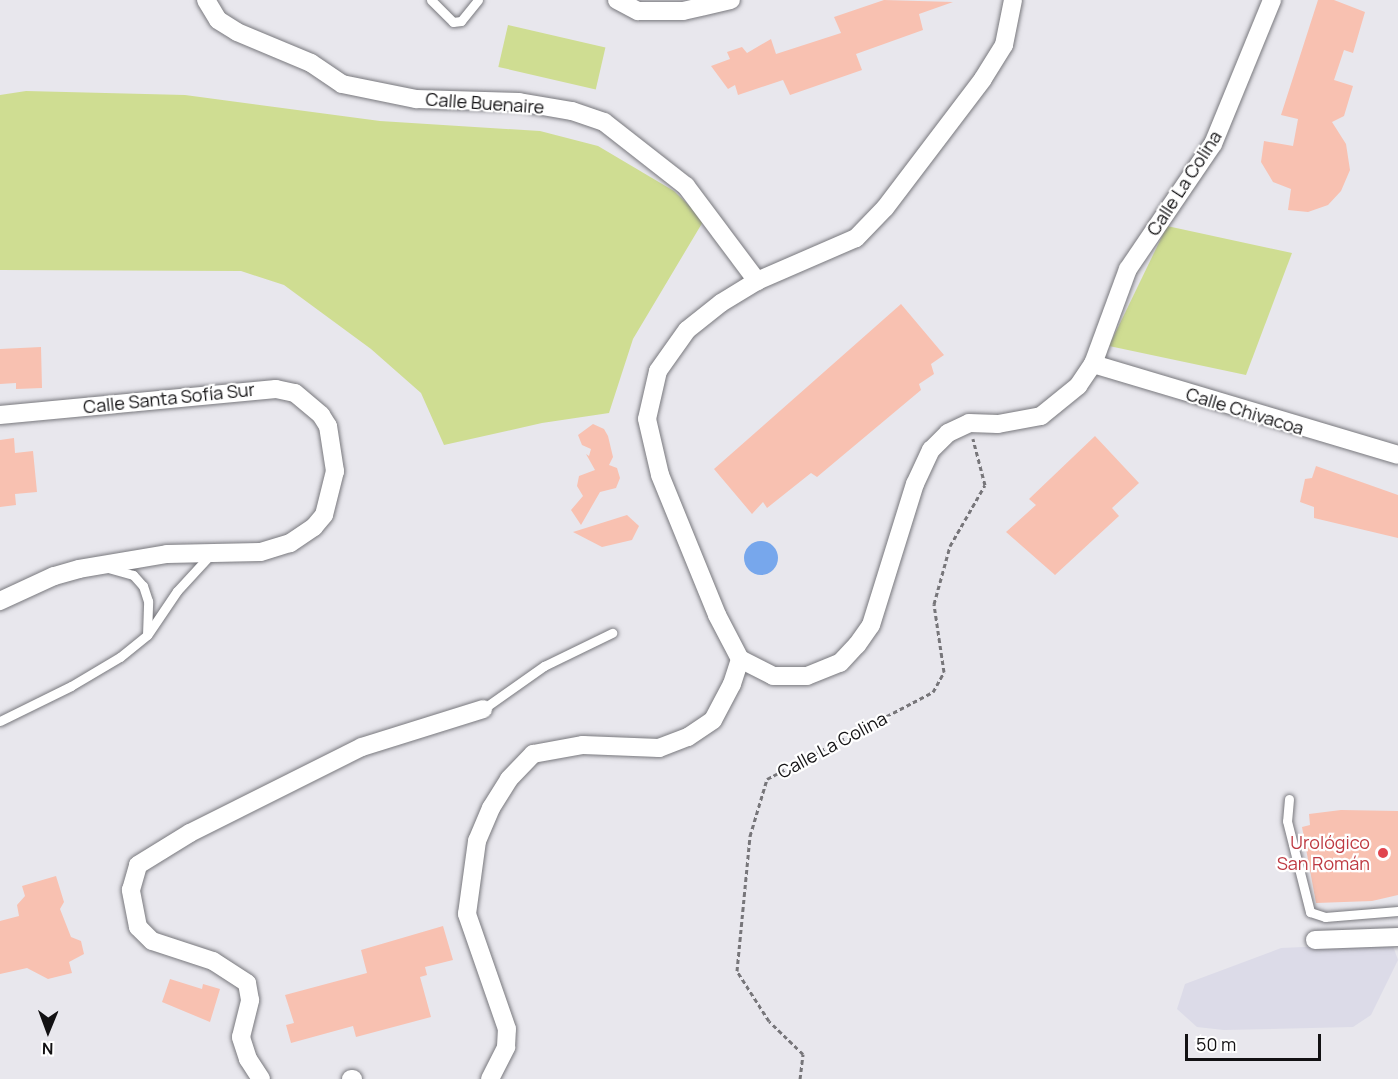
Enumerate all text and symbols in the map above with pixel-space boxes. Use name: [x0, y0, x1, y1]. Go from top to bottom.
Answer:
street label: Calle Buenaire: [425, 88, 545, 118]
street label: Calle La Colina: [1142, 126, 1226, 240]
street label: Calle Santa Sofía Sur: [82, 378, 256, 418]
street label: Calle Chivacoa: [1183, 383, 1307, 439]
street label: Calle La Colina: [774, 707, 890, 783]
place label: Urológico San Román: [1277, 832, 1370, 874]
marker: Urológico San Román: [1374, 844, 1392, 862]
north arrow: [18, 1001, 78, 1061]
scale bar: [1188, 1022, 1324, 1060]
text: 50 m: [1196, 1032, 1236, 1056]
text: N: [42, 1038, 54, 1060]

